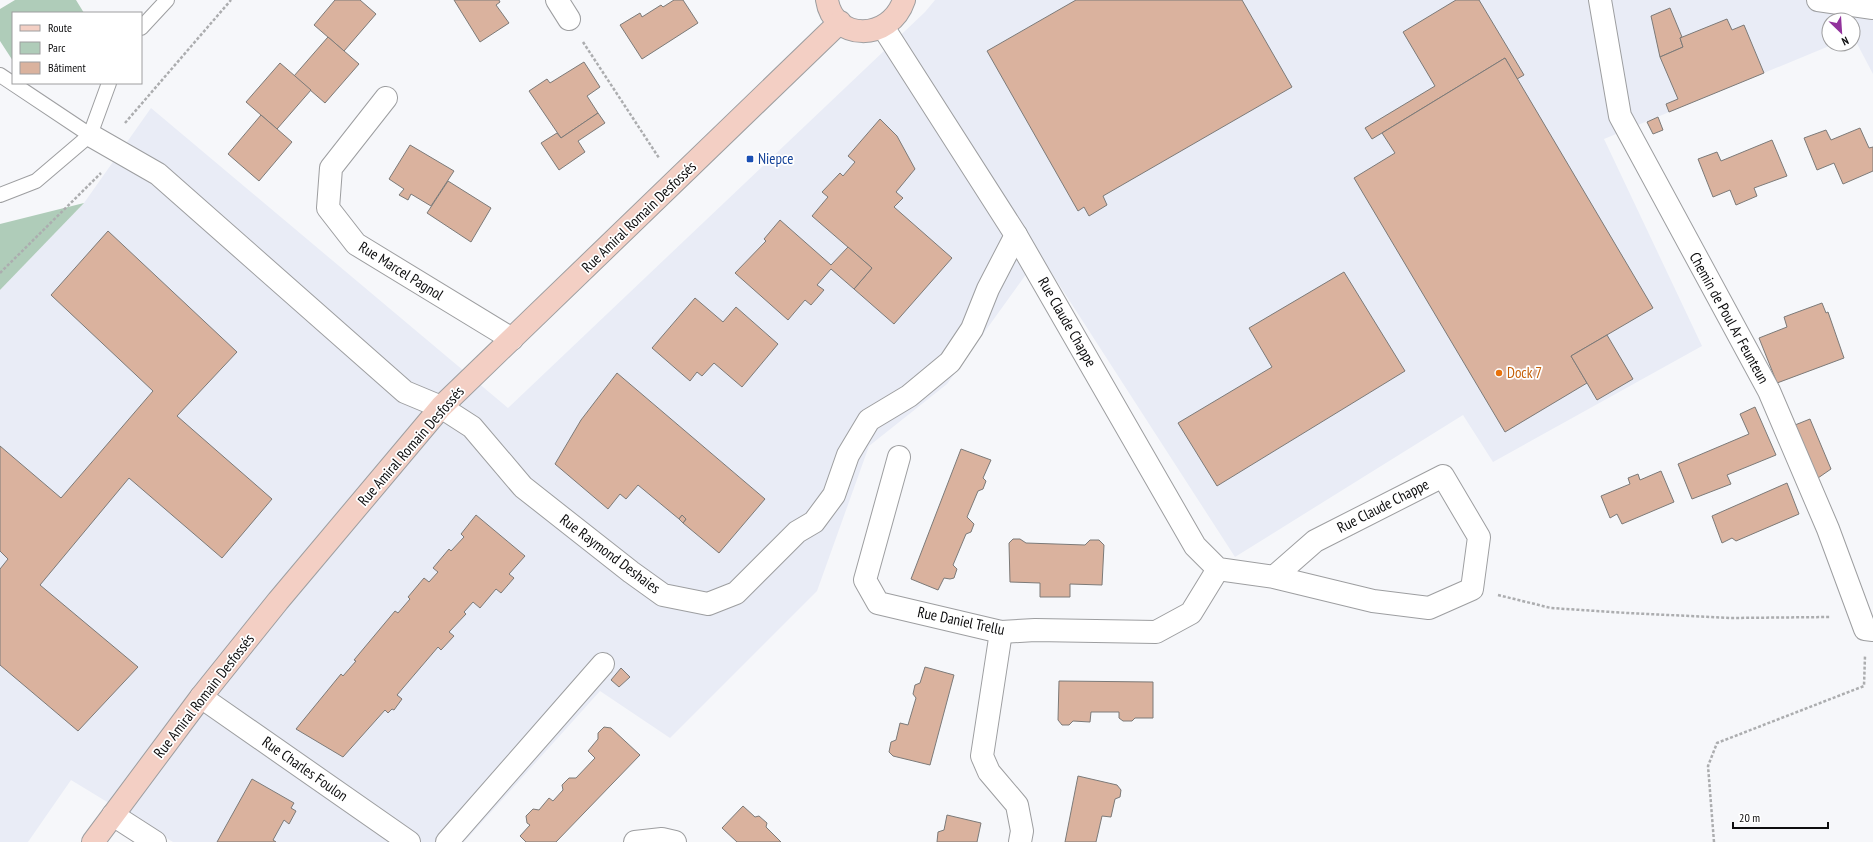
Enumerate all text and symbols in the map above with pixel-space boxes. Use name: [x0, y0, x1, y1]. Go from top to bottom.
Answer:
legend: [12, 12, 142, 84]
north arrow: [1821, 12, 1861, 52]
text: Route: [48, 20, 72, 35]
text: N: [1840, 33, 1851, 49]
text: Parc: [48, 40, 66, 55]
text: Bâtiment: [48, 60, 86, 75]
place label: Niepce: [758, 149, 793, 168]
marker: Niepce: [745, 154, 755, 164]
street label: Rue Amiral Romain Desfossés: [577, 157, 700, 276]
street label: Rue Marcel Pagnol: [355, 237, 447, 304]
street label: Chemin de Poul Ar Feunteun: [1685, 249, 1773, 387]
street label: Rue Claude Chappe: [1034, 273, 1101, 370]
place label: Dock 7: [1507, 363, 1542, 382]
marker: Dock 7: [1494, 368, 1504, 378]
street label: Rue Amiral Romain Desfossés: [354, 382, 468, 509]
street label: Rue Claude Chappe: [1334, 474, 1432, 537]
street label: Rue Raymond Deshaies: [556, 510, 664, 598]
street label: Rue Daniel Trellu: [916, 602, 1006, 639]
street label: Rue Amiral Romain Desfossés: [149, 630, 258, 762]
street label: Rue Charles Foulon: [259, 732, 352, 805]
scale bar: [1733, 804, 1828, 830]
text: 20 m: [1739, 810, 1760, 825]

